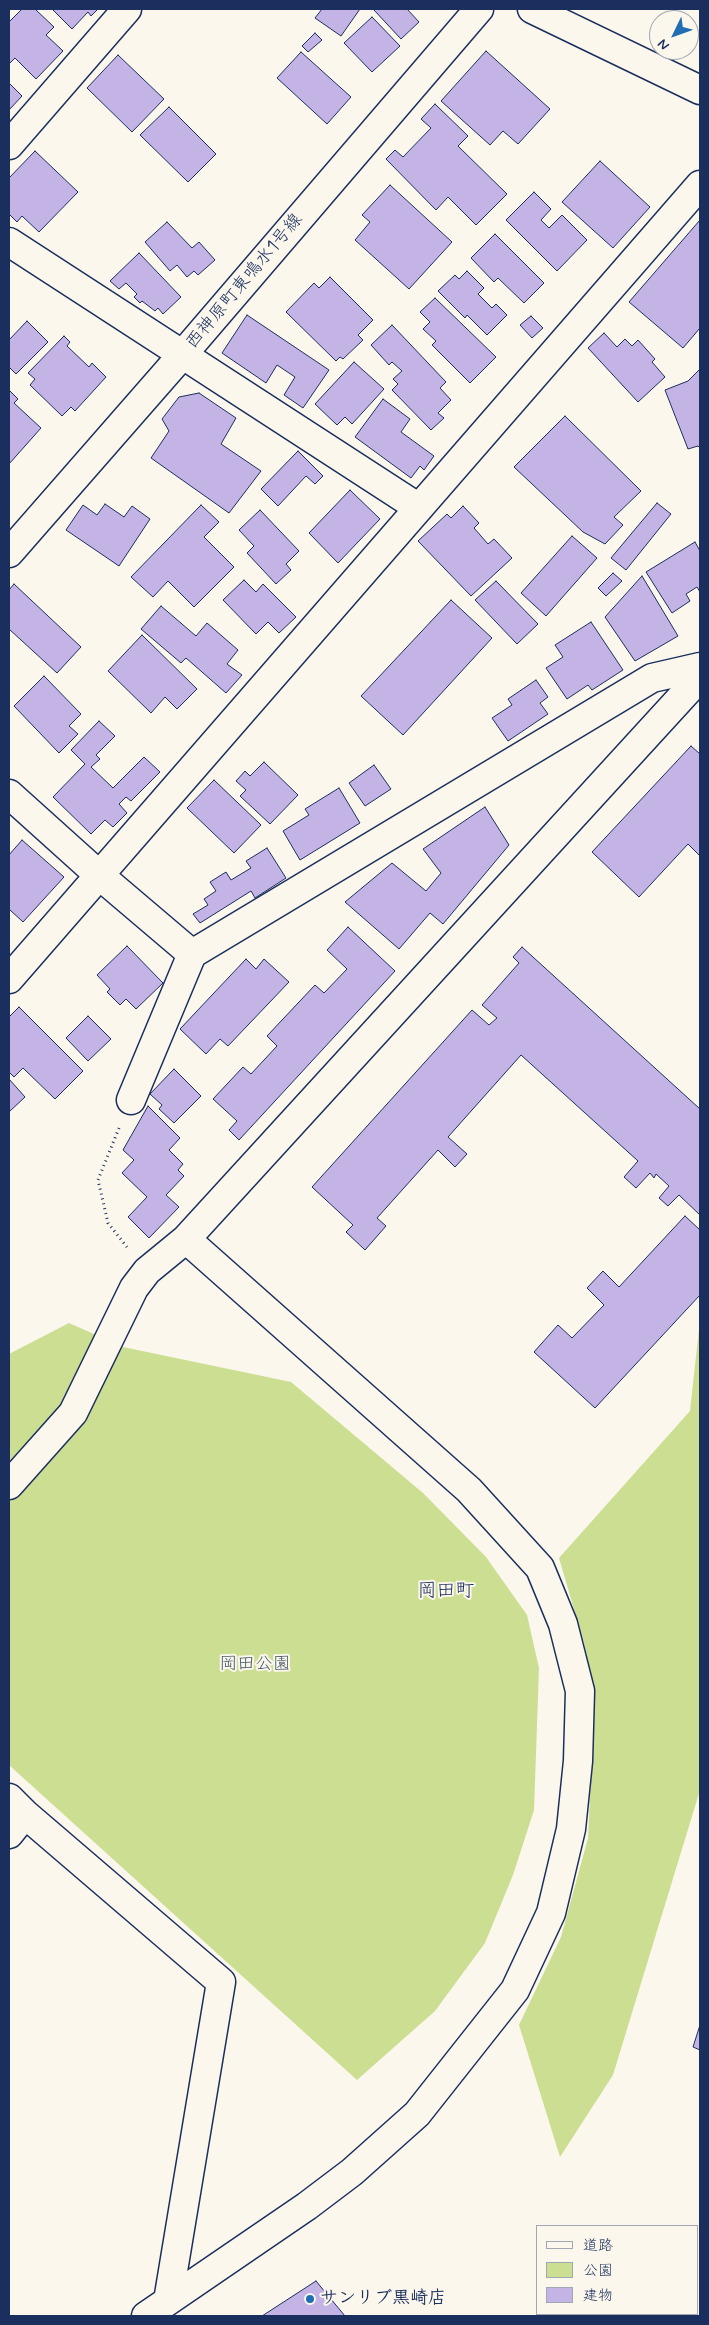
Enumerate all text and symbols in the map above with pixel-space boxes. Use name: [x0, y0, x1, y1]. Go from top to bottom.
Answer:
north arrow: [649, 10, 699, 60]
text: N: [654, 35, 673, 54]
street label: 西神原町東鳴水1号線: [182, 210, 308, 354]
district label: 岡田町: [418, 1581, 474, 1603]
park label: 岡田公園: [219, 1654, 291, 1676]
legend: [536, 2225, 699, 2315]
text: 道路: [583, 2236, 613, 2256]
text: 公園: [583, 2261, 613, 2281]
text: 建物: [583, 2286, 613, 2306]
place label: サンリブ黒崎店: [320, 2288, 446, 2310]
marker: サンリブ黒崎店: [304, 2293, 316, 2305]

